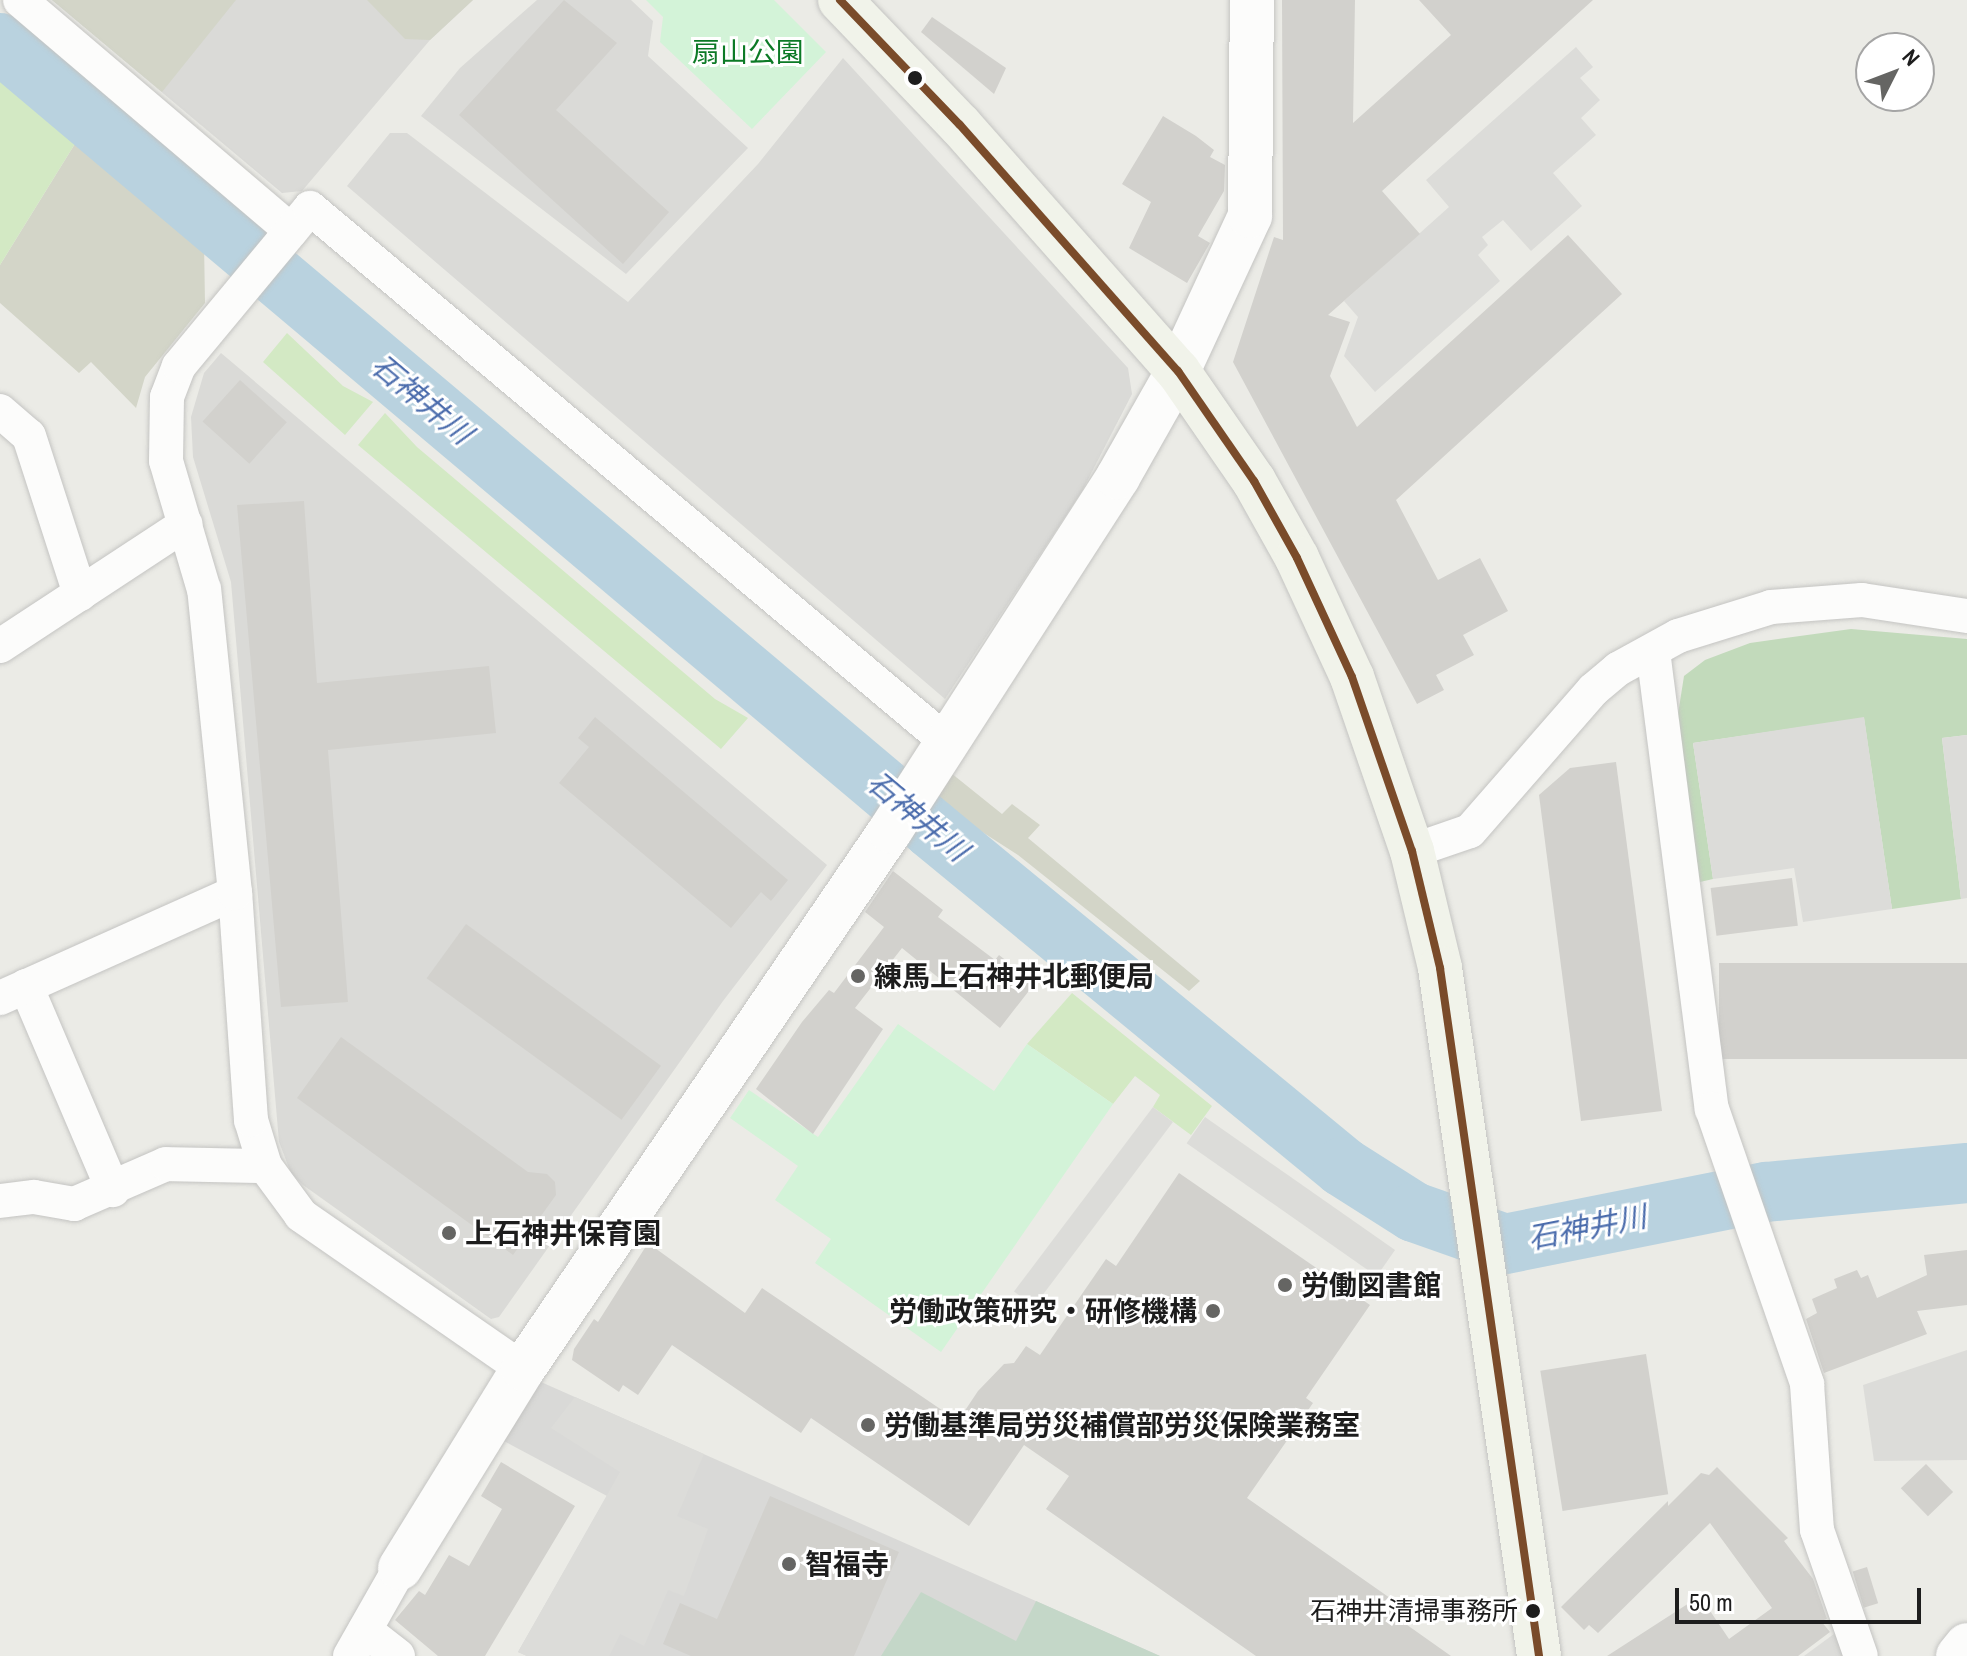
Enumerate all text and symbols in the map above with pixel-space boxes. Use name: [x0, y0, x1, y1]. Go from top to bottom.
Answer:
north arrow: [1855, 32, 1935, 112]
park label: 扇山公園: [692, 35, 804, 69]
text: N: [1896, 42, 1927, 72]
unlabelled marker: [907, 70, 923, 86]
water label: 石神井川: [364, 347, 480, 451]
water label: 石神井川: [860, 764, 976, 868]
place label: 練馬上石神井北郵便局: [874, 959, 1154, 993]
marker: 練馬上石神井北郵便局: [849, 967, 867, 985]
water label: 石神井川: [1525, 1198, 1649, 1256]
place label: 上石神井保育園: [465, 1216, 661, 1250]
marker: 上石神井保育園: [440, 1224, 458, 1242]
place label: 労働図書館: [1301, 1268, 1441, 1302]
marker: 労働図書館: [1276, 1276, 1294, 1294]
place label: 労働政策研究・研修機構: [889, 1294, 1197, 1328]
marker: 労働政策研究・研修機構: [1204, 1302, 1222, 1320]
place label: 労働基準局労災補償部労災保険業務室: [884, 1408, 1360, 1442]
marker: 労働基準局労災補償部労災保険業務室: [859, 1416, 877, 1434]
place label: 智福寺: [805, 1547, 889, 1581]
marker: 智福寺: [780, 1555, 798, 1573]
scale bar: [1679, 1572, 1925, 1622]
text: 50 m: [1689, 1586, 1733, 1618]
place label: 石神井清掃事務所: [1310, 1595, 1518, 1627]
marker: 石神井清掃事務所: [1525, 1603, 1541, 1619]

